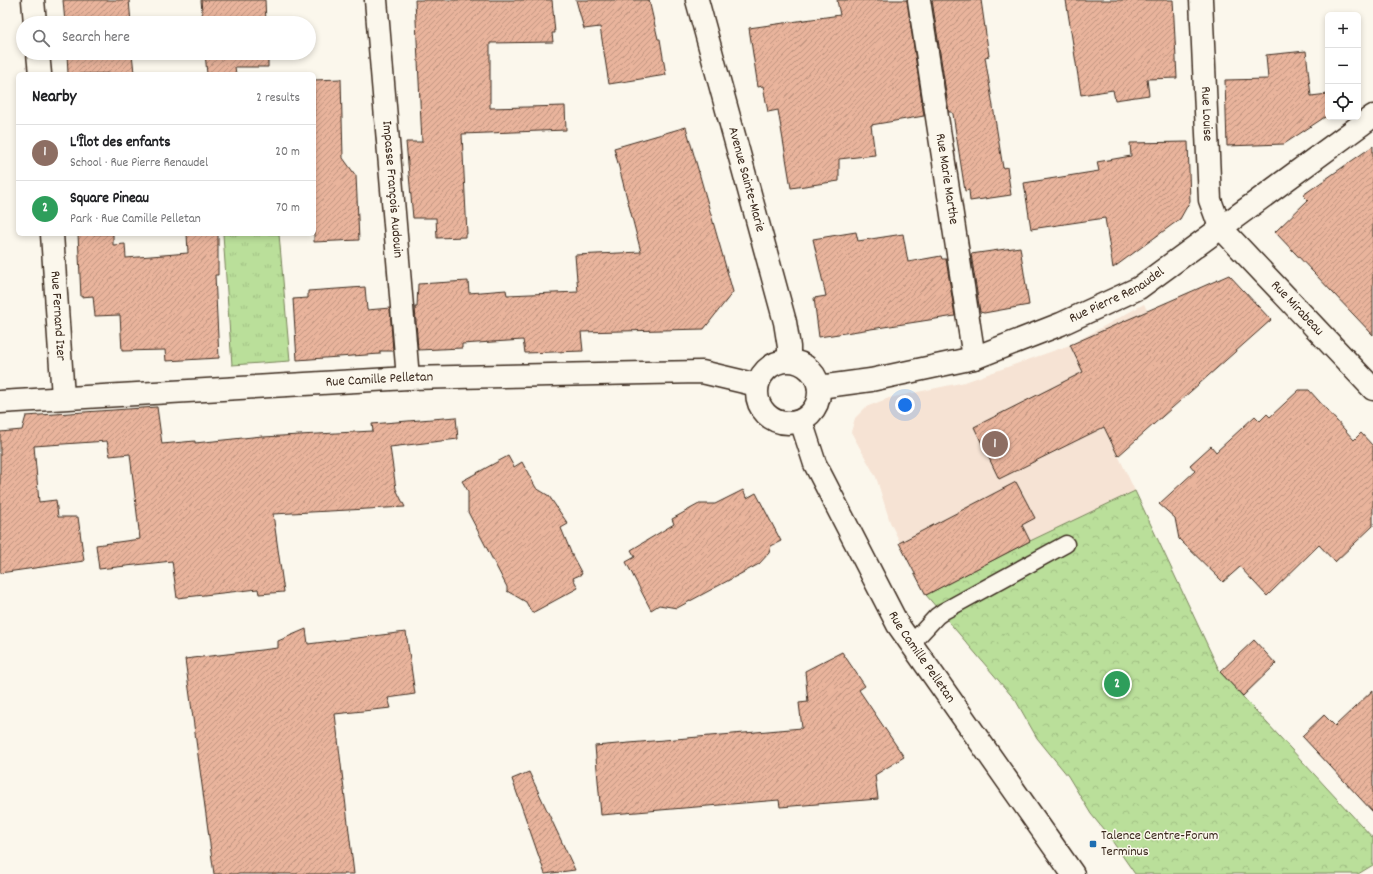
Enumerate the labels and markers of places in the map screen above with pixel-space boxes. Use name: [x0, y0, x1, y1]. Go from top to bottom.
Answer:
pin: 1: [982, 429, 1008, 459]
pin: 2: [1104, 669, 1130, 699]
place label: Talence Centre-Forum Terminus: [1101, 826, 1218, 862]
marker: Talence Centre-Forum Terminus: [1088, 839, 1098, 849]

